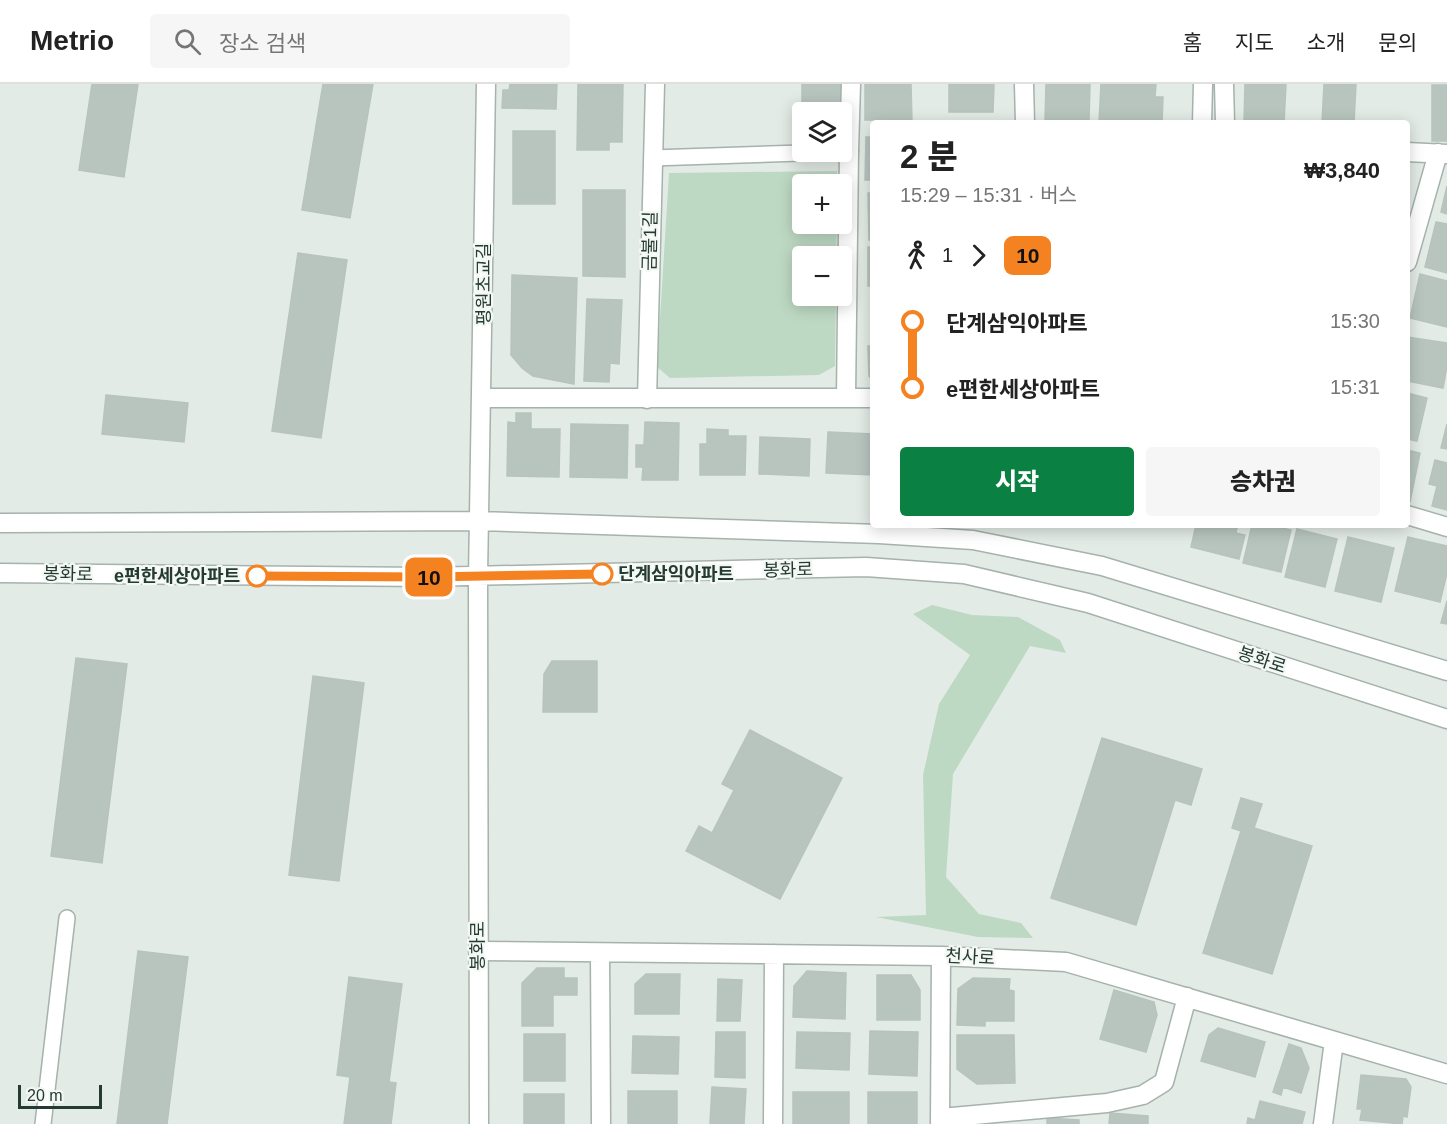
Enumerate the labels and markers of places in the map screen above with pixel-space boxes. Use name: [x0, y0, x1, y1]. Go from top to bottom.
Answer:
marker: 단계삼익아파트: [591, 563, 613, 585]
place label: 단계삼익아파트: [618, 564, 734, 584]
marker: e편한세상아파트: [246, 565, 268, 587]
place label: e편한세상아파트: [114, 566, 240, 586]

